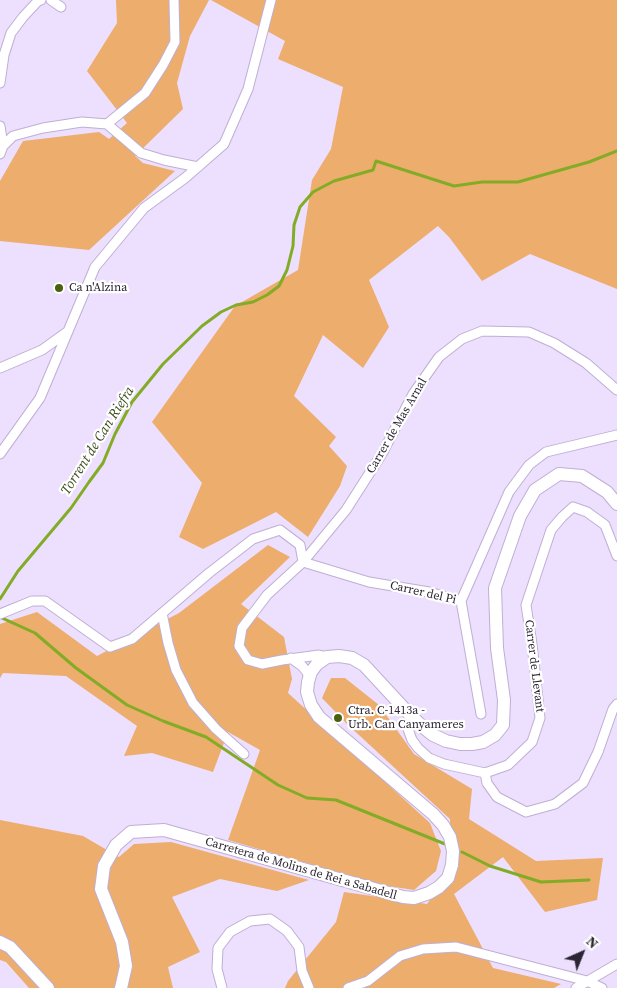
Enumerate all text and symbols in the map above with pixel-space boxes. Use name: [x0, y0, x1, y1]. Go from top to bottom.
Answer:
place label: Ca n'Alzina: [69, 281, 127, 295]
marker: Ca n'Alzina: [53, 282, 65, 294]
street label: Carrer de Mas Arnal: [364, 376, 430, 476]
water label: Torrent de Can Riefra: [58, 384, 138, 498]
street label: Carrer del Pi: [388, 578, 458, 608]
street label: Carrer de Llevant: [521, 619, 547, 713]
place label: Ctra. C-1413a - Urb. Can Canyameres: [348, 704, 464, 732]
marker: Ctra. C-1413a - Urb. Can Canyameres: [332, 712, 344, 724]
street label: Carretera de Molins de Rei a Sabadell: [203, 835, 399, 903]
north arrow: [557, 928, 607, 978]
text: N: [582, 931, 603, 953]

